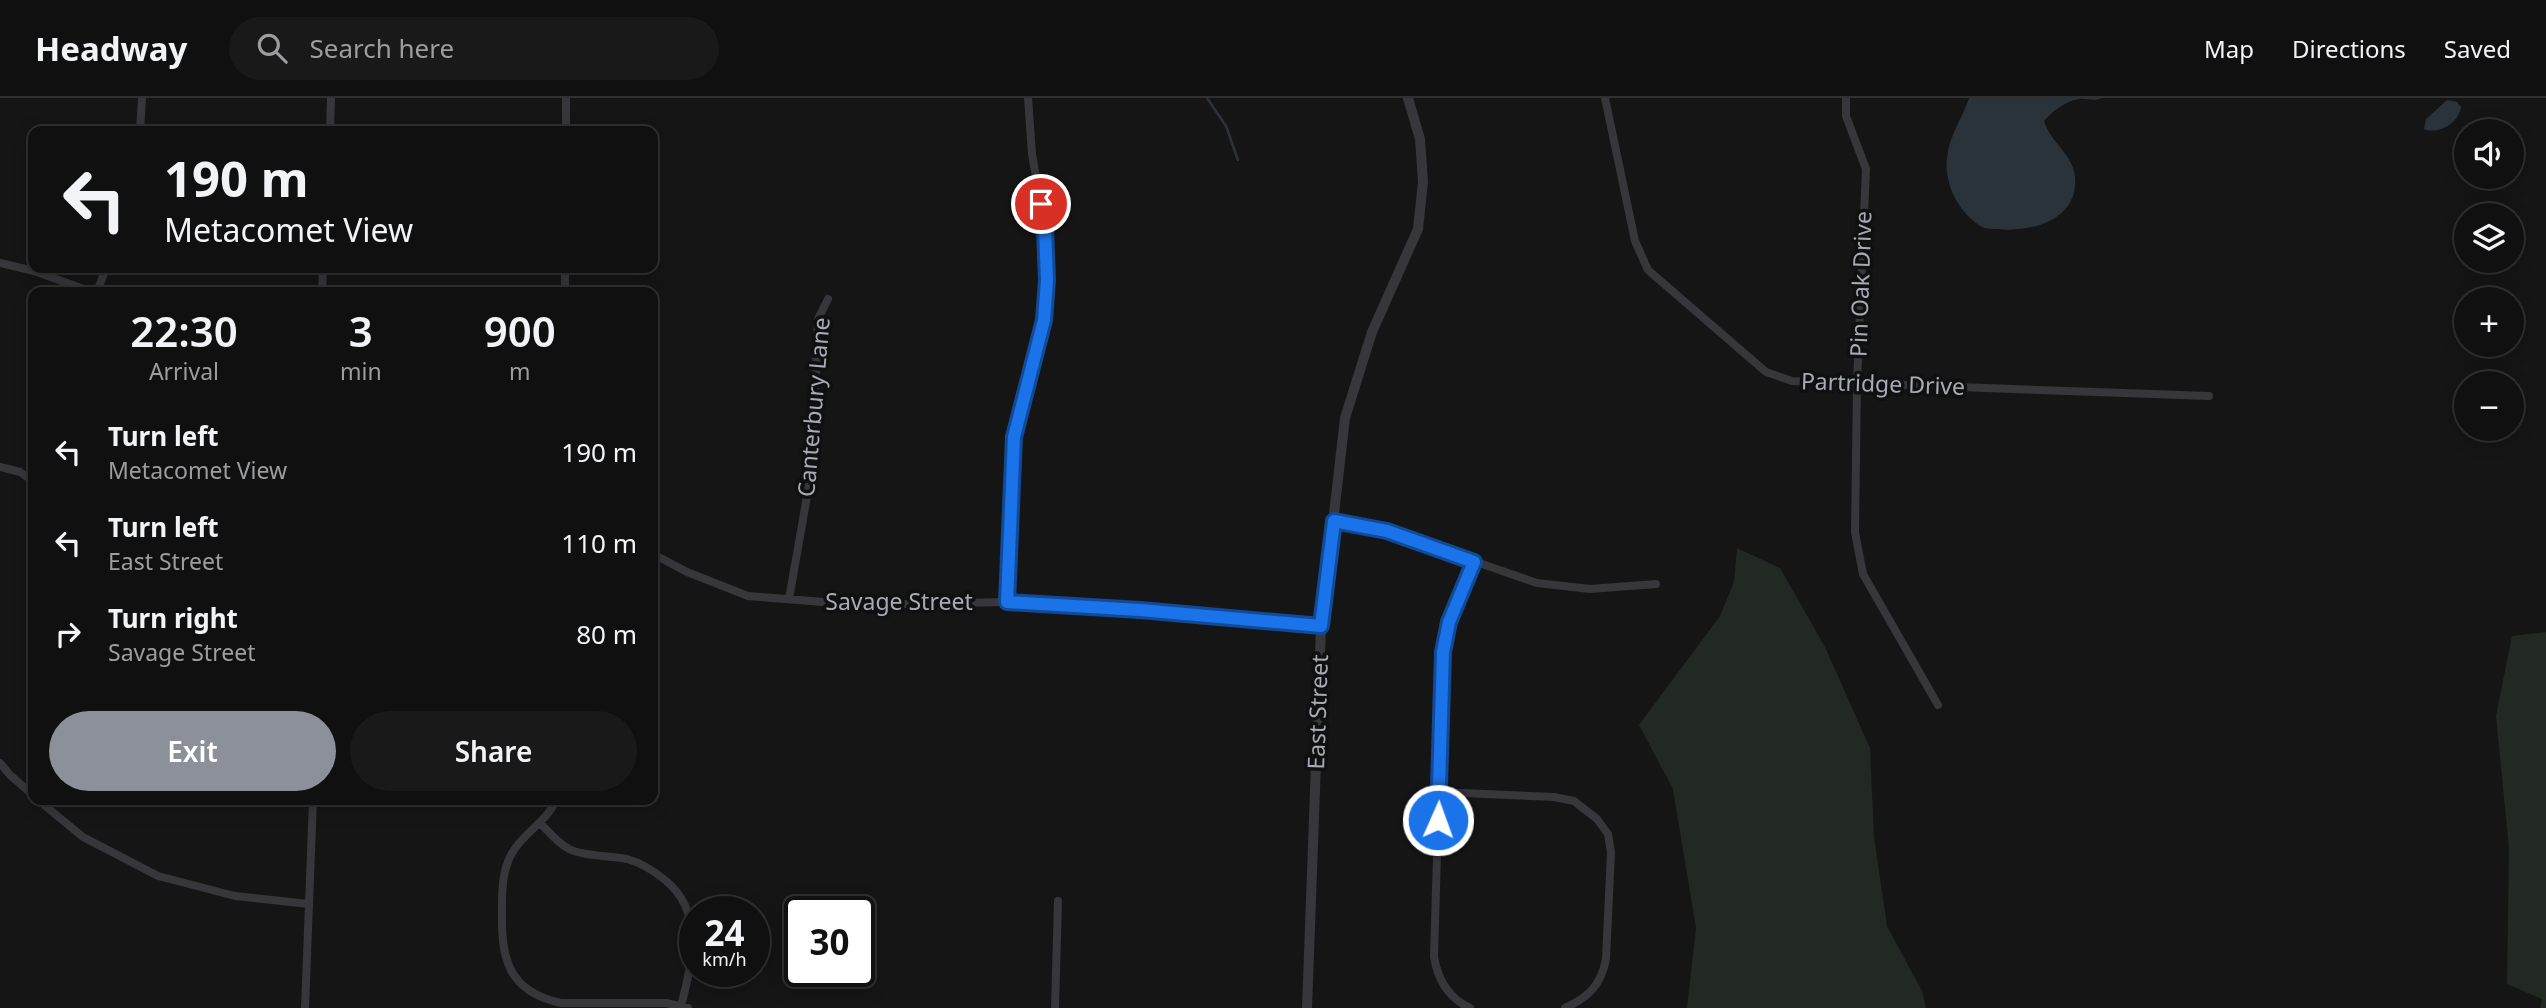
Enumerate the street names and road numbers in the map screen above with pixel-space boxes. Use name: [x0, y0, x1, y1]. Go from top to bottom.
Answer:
street label: Pin Oak Drive: [1841, 210, 1879, 358]
street label: Canterbury Lane: [789, 316, 837, 498]
street label: Partridge Drive: [1800, 364, 1966, 402]
street label: Savage Street: [825, 585, 973, 617]
street label: East Street: [1299, 654, 1335, 770]

